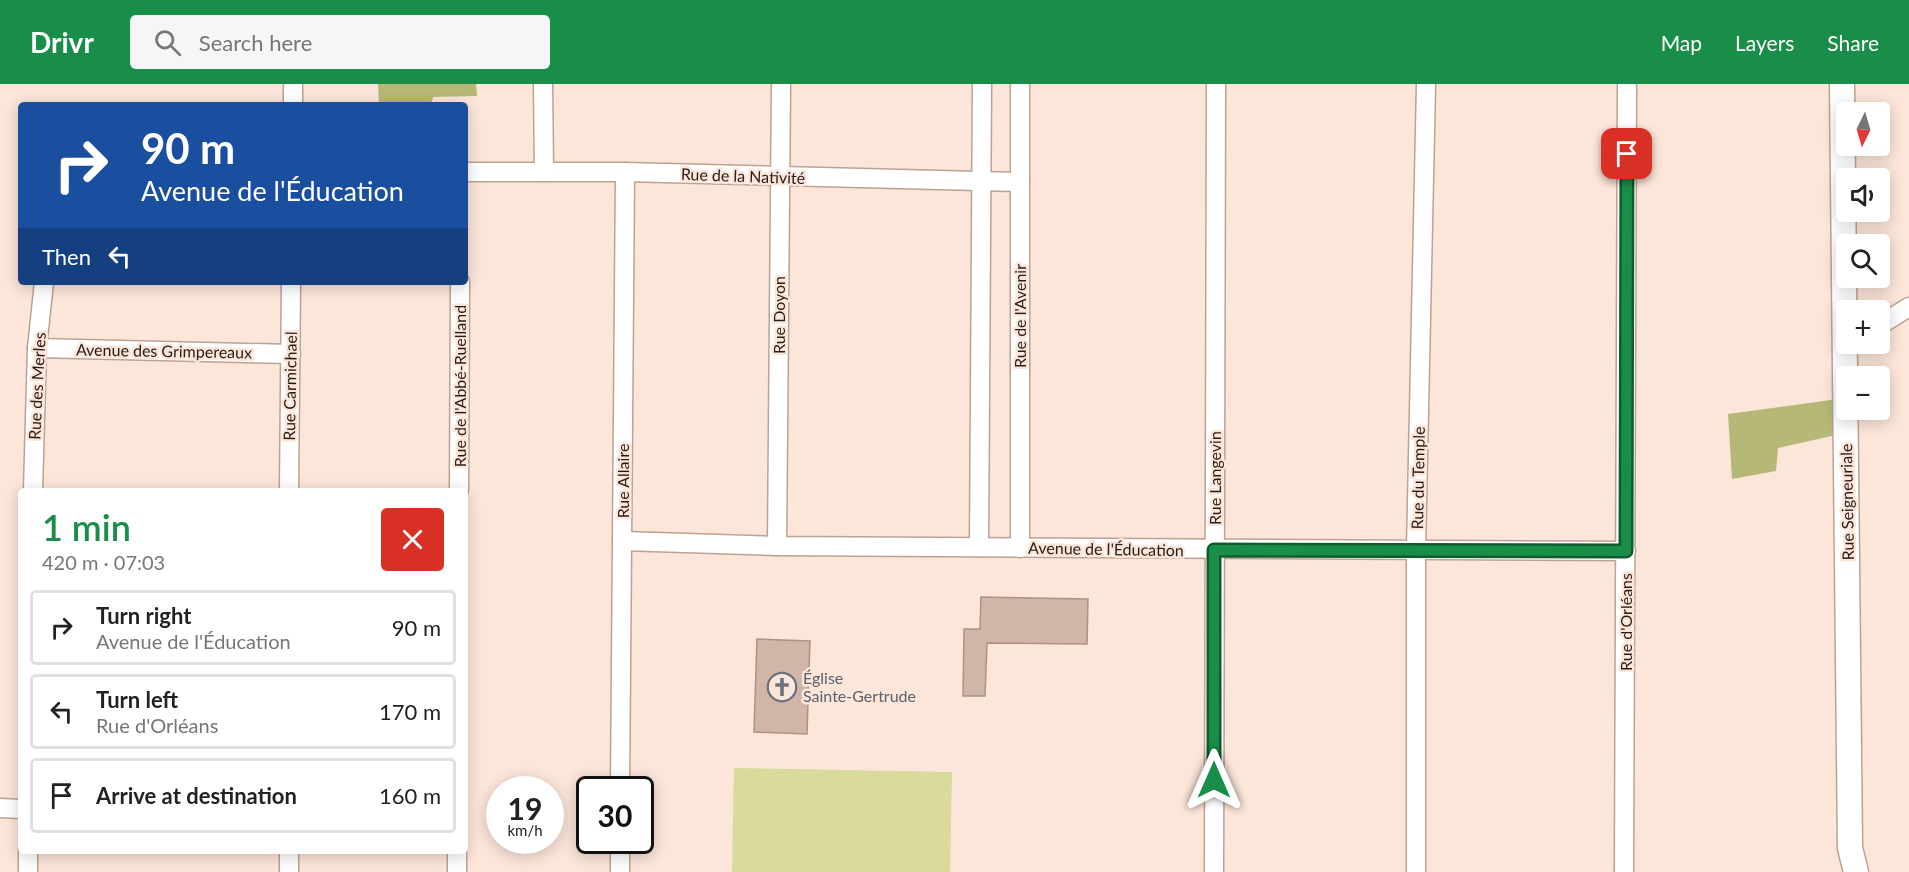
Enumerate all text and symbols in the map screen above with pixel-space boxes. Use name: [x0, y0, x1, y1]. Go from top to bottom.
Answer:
search box: [130, 15, 550, 69]
text: Drivr: [30, 25, 94, 59]
icon: search: [151, 26, 184, 59]
text: Search here: [199, 29, 312, 56]
text: Map: [1661, 30, 1702, 55]
text: Layers: [1735, 30, 1794, 55]
text: Share: [1827, 30, 1879, 55]
north arrow: [1836, 102, 1890, 156]
map controls: [1836, 102, 1890, 420]
text: 90 m: [141, 123, 235, 173]
icon: right: [42, 126, 120, 204]
pin: [1601, 128, 1652, 179]
icon: arrive: [1610, 137, 1643, 170]
street label: Rue de la Nativité: [681, 164, 806, 187]
button: sound: [1836, 168, 1890, 222]
text: Avenue de l'Éducation: [141, 174, 404, 207]
button: search: [1836, 234, 1890, 288]
icon: left: [103, 240, 136, 273]
text: Then: [42, 243, 91, 270]
street label: Rue de l'Avenir: [1010, 264, 1029, 368]
street label: Rue Doyon: [769, 276, 788, 354]
button: +: [1836, 300, 1890, 354]
street label: Rue de l'Abbé-Ruelland: [450, 305, 469, 467]
street label: Rue Carmichael: [279, 331, 300, 441]
street label: Rue des Merles: [24, 332, 49, 440]
street label: Avenue des Grimpereaux: [76, 339, 252, 362]
button: −: [1836, 366, 1890, 420]
street label: Rue du Temple: [1407, 426, 1428, 530]
street label: Rue Langevin: [1205, 431, 1224, 525]
street label: Rue Allaire: [613, 444, 632, 518]
street label: Rue Seigneuriale: [1836, 444, 1857, 560]
text: 1 min: [42, 505, 131, 549]
button: close: [381, 508, 444, 571]
street label: Avenue de l'Éducation: [1028, 538, 1184, 559]
text: 420 m · 07:03: [42, 550, 165, 574]
street label: Rue d'Orléans: [1616, 573, 1635, 671]
text: Turn right: [96, 602, 191, 629]
icon: right: [45, 611, 78, 644]
text: 90 m: [392, 614, 441, 641]
text: Avenue de l'Éducation: [96, 629, 291, 653]
place label: Église Sainte-Gertrude: [803, 668, 916, 705]
church icon: Église Sainte-Gertrude: [766, 671, 798, 703]
text: Turn left: [96, 686, 178, 713]
icon: left: [45, 695, 78, 728]
text: 170 m: [379, 698, 441, 725]
text: Rue d'Orléans: [96, 713, 218, 737]
position arrow: [1182, 748, 1246, 812]
speed limit sign: 30: [576, 776, 654, 854]
icon: arrive: [45, 779, 78, 812]
text: Arrive at destination: [96, 782, 297, 809]
text: 160 m: [379, 782, 441, 809]
text: 19: [508, 790, 542, 826]
text: km/h: [507, 821, 543, 839]

